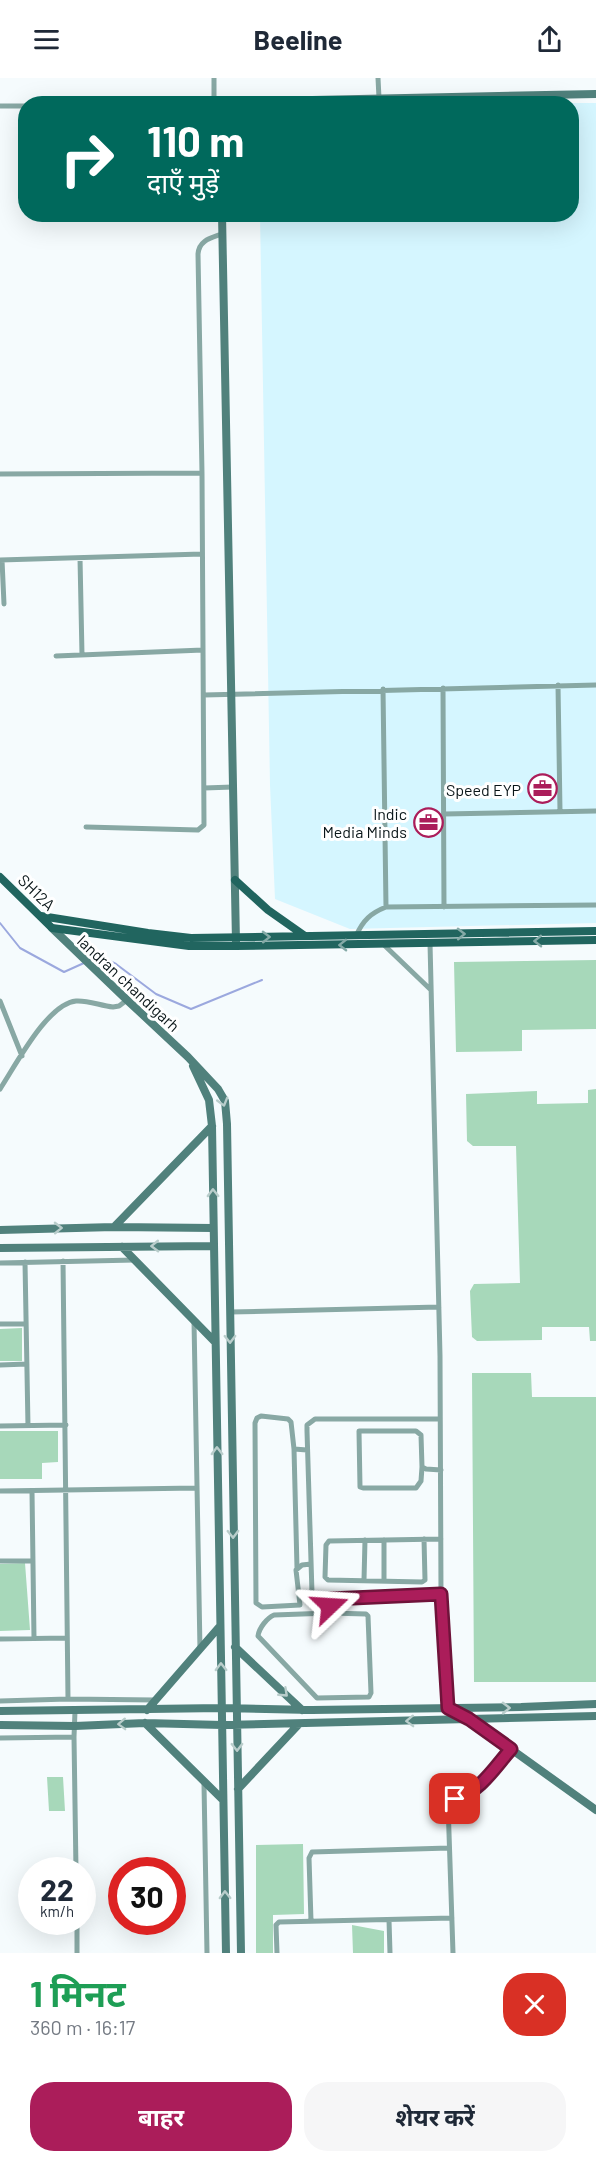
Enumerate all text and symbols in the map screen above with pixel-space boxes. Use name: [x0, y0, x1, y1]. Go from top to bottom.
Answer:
icon: menu: [30, 23, 63, 56]
text: Beeline: [253, 23, 343, 55]
icon: share: [533, 23, 566, 56]
text: 110 m: [147, 115, 244, 165]
icon: right: [48, 120, 126, 198]
text: दाएँ मुड़ें: [147, 166, 219, 198]
office icon: Speed EYP: [526, 773, 558, 805]
place label: Speed EYP: [446, 780, 521, 799]
place label: Indic Media Minds: [322, 804, 407, 841]
office icon: Indic Media Minds: [412, 806, 444, 838]
street label: SH12A: [15, 870, 60, 914]
one-way arrow: [456, 927, 465, 940]
street label: landran chandigarh: [74, 931, 184, 1035]
one-way arrow: [261, 931, 270, 943]
one-way arrow: [533, 935, 542, 947]
one-way arrow: [338, 938, 347, 951]
one-way arrow: [216, 1097, 228, 1107]
one-way arrow: [207, 1189, 219, 1198]
one-way arrow: [54, 1222, 63, 1235]
one-way arrow: [151, 1240, 160, 1252]
one-way arrow: [224, 1334, 236, 1343]
one-way arrow: [211, 1446, 223, 1455]
one-way arrow: [227, 1529, 240, 1538]
position arrow: [298, 1574, 362, 1638]
one-way arrow: [215, 1662, 227, 1671]
one-way arrow: [277, 1686, 288, 1697]
one-way arrow: [502, 1701, 511, 1714]
one-way arrow: [406, 1715, 415, 1727]
one-way arrow: [117, 1718, 126, 1731]
one-way arrow: [231, 1743, 244, 1752]
pin: [429, 1773, 480, 1824]
icon: arrive: [438, 1782, 471, 1815]
speed limit sign: 30: [108, 1857, 186, 1935]
text: 22: [40, 1871, 74, 1907]
one-way arrow: [219, 1890, 231, 1899]
text: km/h: [40, 1902, 74, 1920]
text: 1 मिनट: [30, 1971, 126, 2014]
button: close: [503, 1973, 566, 2036]
text: 360 m · 16:17: [30, 2015, 135, 2039]
button: बाहर: [30, 2082, 292, 2151]
button: शेयर करें: [304, 2082, 566, 2151]

